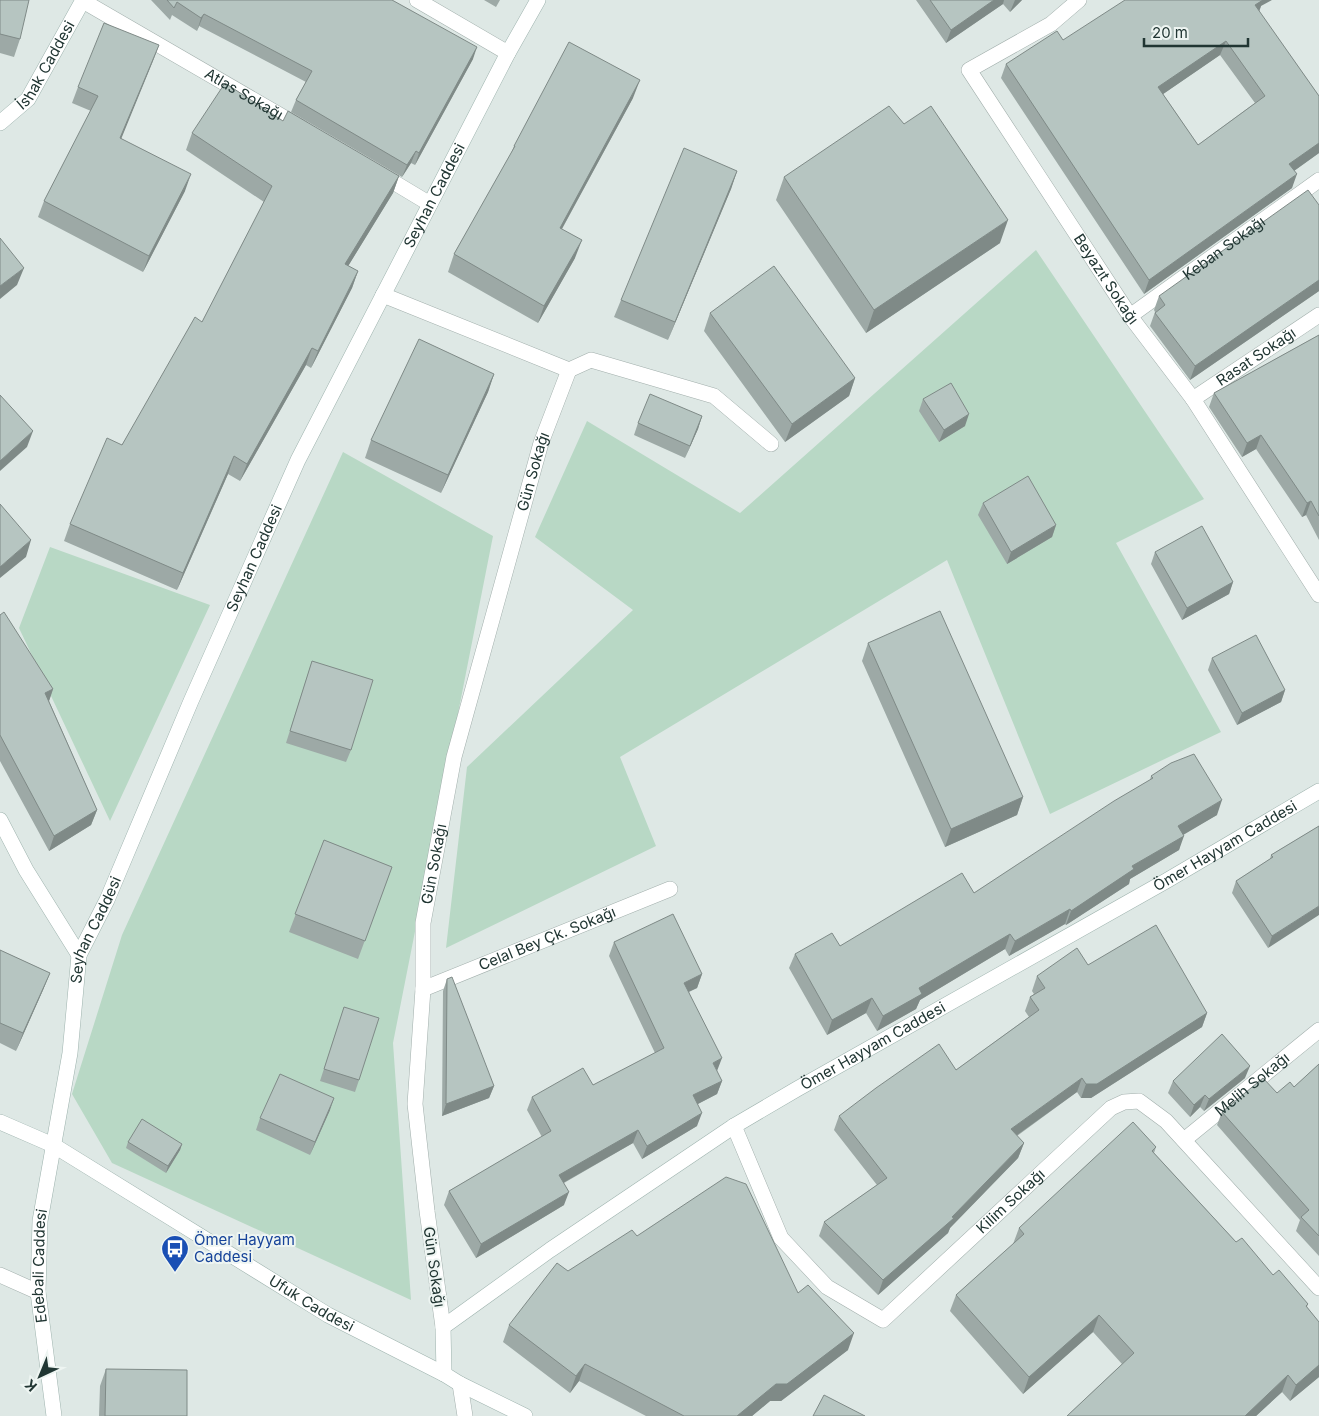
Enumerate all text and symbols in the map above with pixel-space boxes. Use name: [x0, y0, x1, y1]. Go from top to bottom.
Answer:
scale bar: [1144, 15, 1248, 47]
street label: İshak Caddesi: [13, 17, 79, 114]
text: 20 m: [1152, 23, 1188, 42]
street label: Atlas Sokağı: [202, 64, 287, 124]
street label: Seyhan Caddesi: [399, 140, 469, 251]
street label: Keban Sokağı: [1179, 212, 1269, 284]
street label: Beyazıt Sokağı: [1070, 230, 1143, 328]
street label: Rasat Sokağı: [1213, 323, 1299, 390]
street label: Gün Sokağı: [513, 429, 553, 513]
street label: Seyhan Caddesi: [222, 502, 286, 615]
street label: Ömer Hayyam Caddesi: [1150, 796, 1300, 895]
street label: Gün Sokağı: [417, 822, 450, 906]
street label: Seyhan Caddesi: [66, 873, 125, 984]
street label: Celal Bey Çk. Sokağı: [476, 902, 618, 975]
street label: Ömer Hayyam Caddesi: [797, 997, 949, 1094]
street label: Melih Sokağı: [1211, 1048, 1293, 1120]
street label: Kilim Sokağı: [972, 1164, 1049, 1237]
street label: Edebali Caddesi: [28, 1207, 51, 1324]
street label: Gün Sokağı: [419, 1225, 450, 1308]
place label: Ömer Hayyam Caddesi: [194, 1230, 295, 1266]
bus stop icon: Ömer Hayyam Caddesi: [160, 1234, 190, 1273]
street label: Ufuk Caddesi: [265, 1271, 357, 1336]
north arrow: [15, 1351, 65, 1401]
text: K: [21, 1376, 40, 1395]

